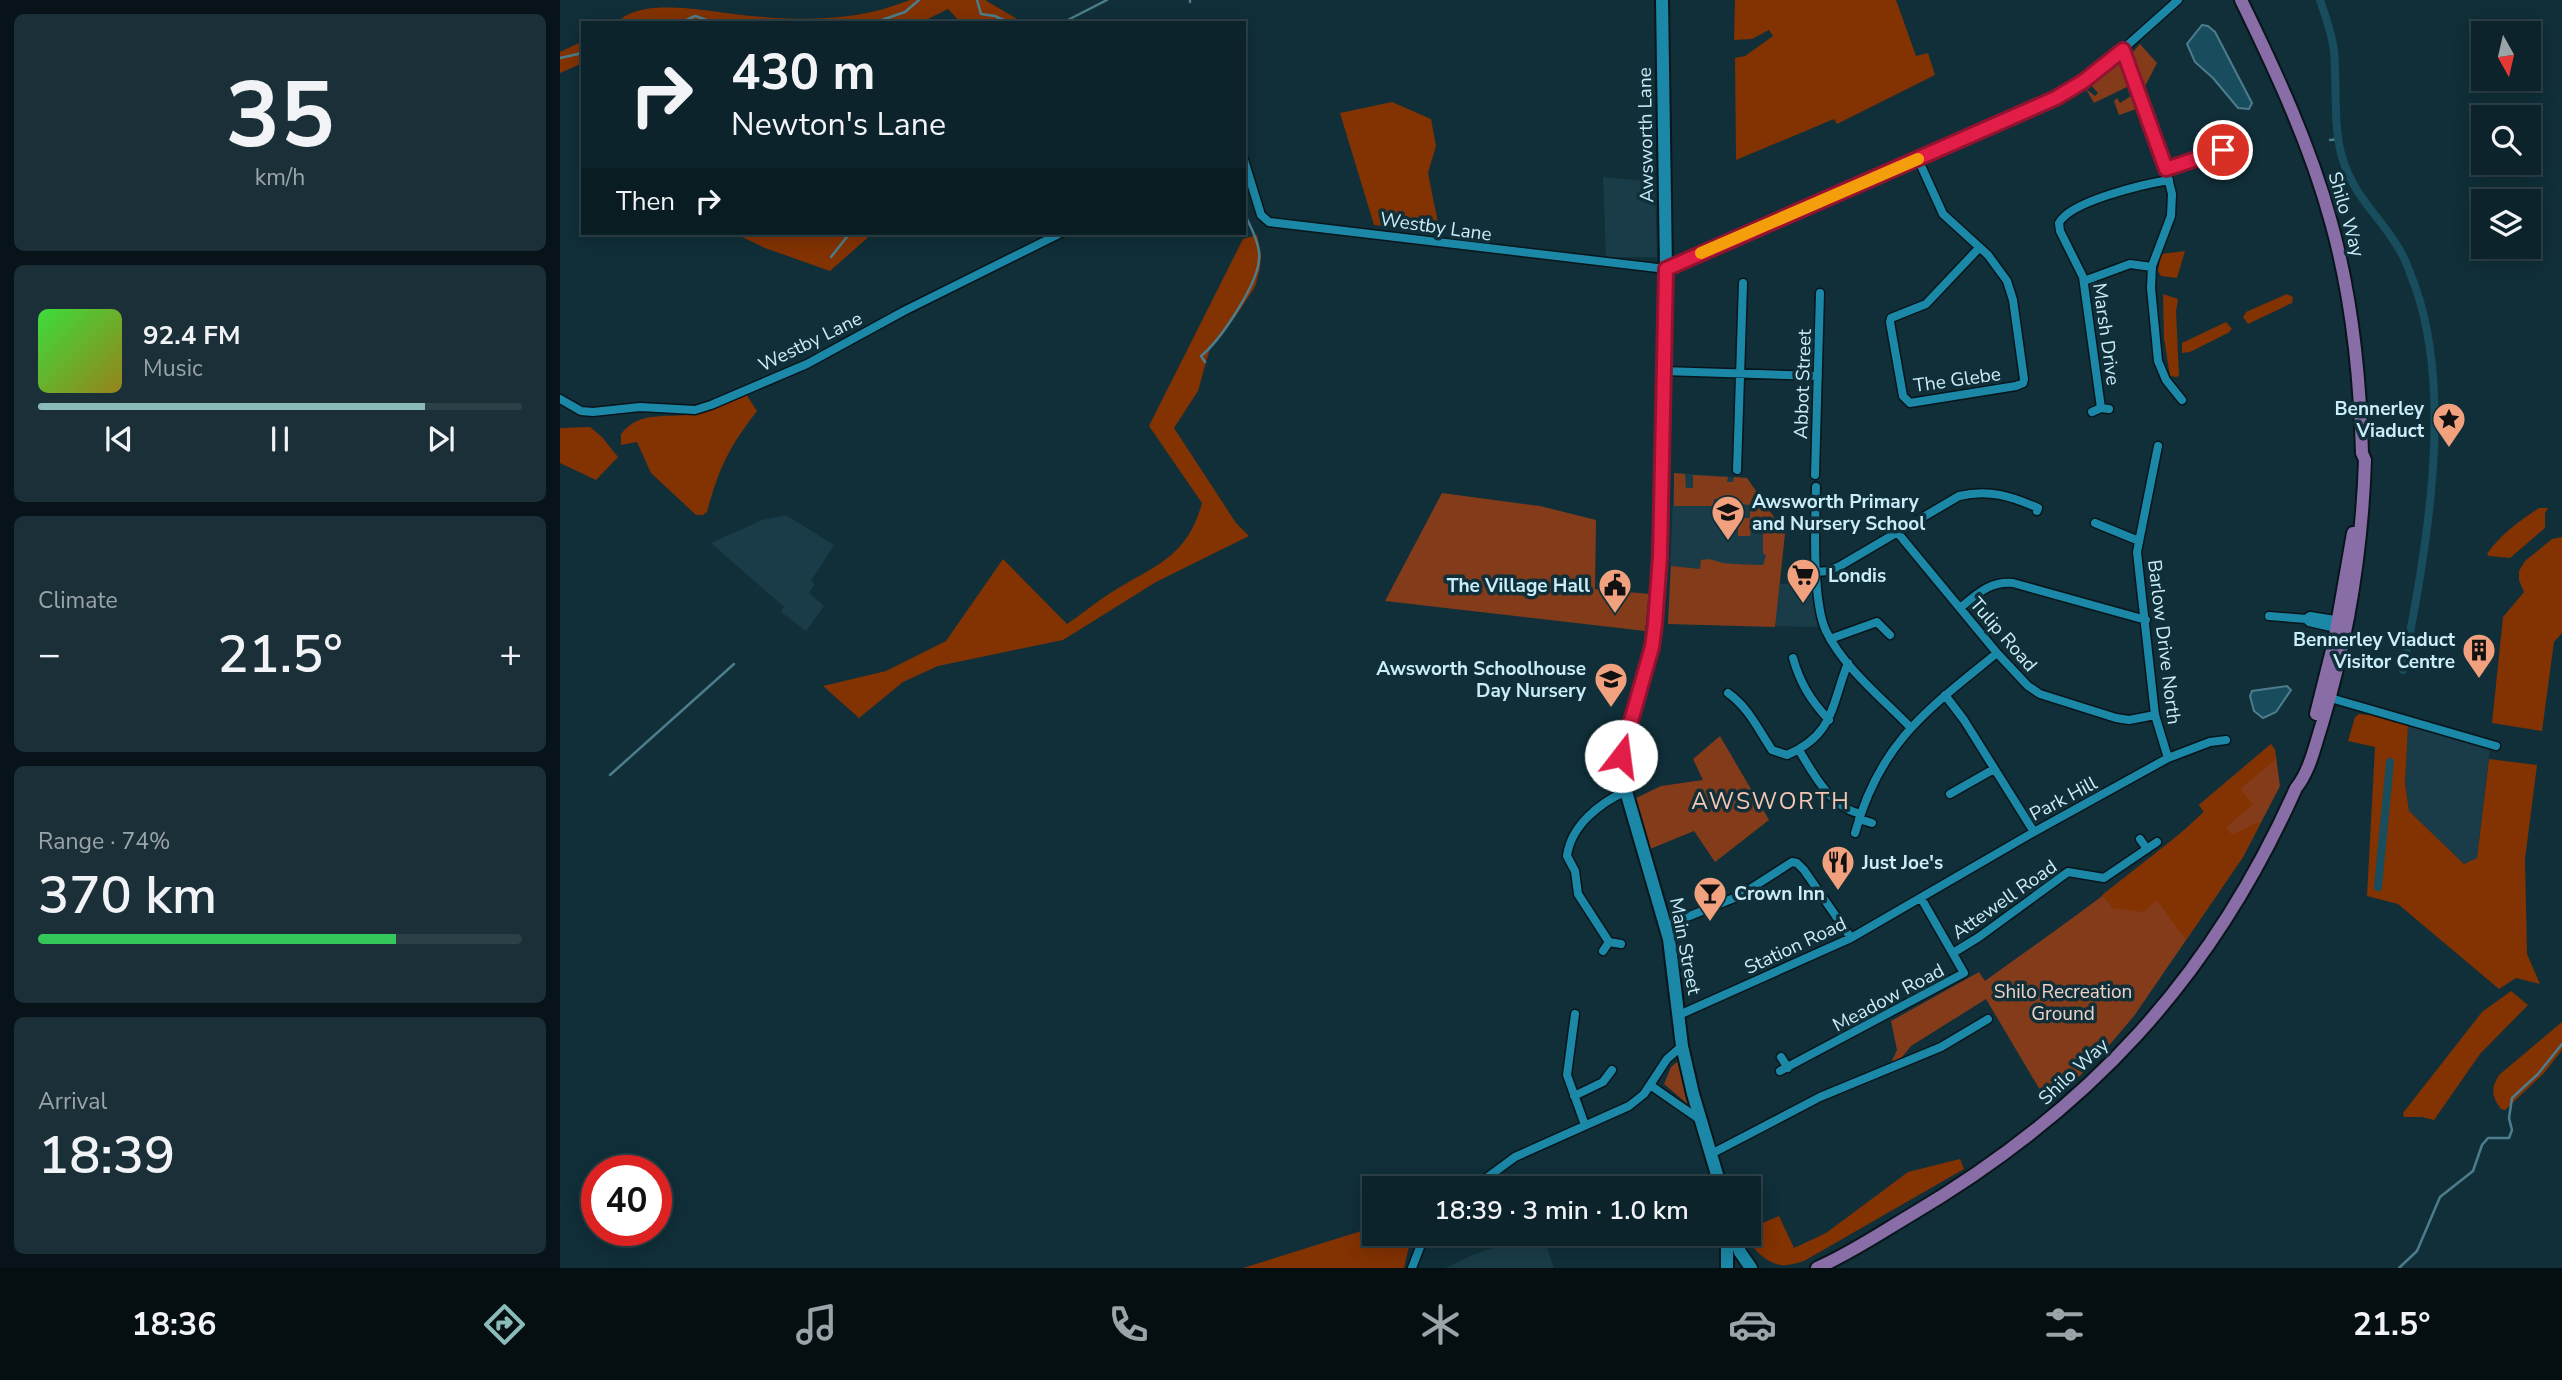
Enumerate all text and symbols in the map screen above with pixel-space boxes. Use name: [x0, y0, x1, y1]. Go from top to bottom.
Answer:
north arrow: [2471, 21, 2541, 91]
map controls: [2471, 21, 2541, 259]
text: 430 m: [731, 39, 875, 106]
icon: right: [616, 49, 707, 140]
text: 35: [225, 54, 335, 178]
street label: Awsworth Lane: [1632, 67, 1660, 203]
text: Newton's Lane: [731, 103, 946, 146]
button: search: [2471, 105, 2541, 175]
pin: [2193, 120, 2253, 180]
icon: arrive: [2204, 131, 2242, 169]
text: km/h: [255, 162, 305, 193]
street label: Shilo Way: [2321, 169, 2371, 260]
icon: right: [689, 182, 727, 220]
text: Then: [616, 184, 675, 219]
button: layers: [2471, 189, 2541, 259]
street label: Westby Lane: [1378, 206, 1493, 248]
street label: Marsh Drive: [2086, 281, 2126, 387]
street label: Westby Lane: [754, 306, 867, 378]
text: 92.4 FM: [143, 318, 240, 353]
street label: Abbot Street: [1788, 328, 1818, 439]
text: Music: [143, 353, 203, 384]
street label: The Glebe: [1912, 361, 2002, 399]
place label: Bennerley Viaduct: [2335, 396, 2425, 444]
place icon: Bennerley Viaduct: [2430, 400, 2468, 449]
icon: previous: [100, 420, 138, 458]
icon: pause: [261, 420, 299, 458]
icon: next: [422, 420, 460, 458]
place label: Awsworth Primary and Nursery School: [1752, 489, 1925, 537]
school or university icon: Awsworth Primary and Nursery School: [1709, 493, 1747, 542]
supermarket icon: Londis: [1784, 556, 1822, 605]
street label: Barlow Drive North: [2141, 558, 2187, 726]
place label: Londis: [1828, 563, 1886, 589]
public building icon: The Village Hall: [1596, 566, 1634, 615]
place label: The Village Hall: [1447, 573, 1590, 599]
text: Climate: [38, 585, 118, 616]
street label: Tulip Road: [1964, 592, 2043, 677]
text: 21.5°: [217, 619, 343, 690]
place label: Bennerley Viaduct Visitor Centre: [2293, 627, 2456, 675]
text: −: [38, 629, 61, 680]
text: +: [499, 629, 522, 680]
building icon: Bennerley Viaduct Visitor Centre: [2460, 631, 2498, 680]
place label: Awsworth Schoolhouse Day Nursery: [1376, 656, 1587, 704]
school or university icon: Awsworth Schoolhouse Day Nursery: [1592, 660, 1630, 709]
position arrow: [1584, 719, 1658, 793]
street label: Park Hill: [2025, 770, 2102, 827]
district label: AWSWORTH: [1691, 786, 1851, 817]
text: Range · 74%: [38, 826, 170, 857]
restaurant icon: Just Joe's: [1819, 843, 1857, 892]
place label: Just Joe's: [1861, 850, 1943, 876]
street label: Attewell Road: [1947, 854, 2062, 946]
text: 370 km: [38, 860, 217, 931]
bar icon: Crown Inn: [1691, 874, 1729, 923]
place label: Crown Inn: [1734, 881, 1825, 907]
street label: Main Street: [1663, 895, 1707, 997]
street label: Station Road: [1740, 911, 1851, 981]
street label: Meadow Road: [1828, 958, 1949, 1038]
park label: Shilo Recreation Ground: [1994, 979, 2132, 1027]
street label: Shilo Way: [2033, 1032, 2115, 1111]
text: Arrival: [38, 1086, 107, 1117]
text: 18:39: [38, 1120, 175, 1191]
speed limit sign: 40: [581, 1155, 672, 1246]
text: 18:39 · 3 min · 1.0 km: [1434, 1193, 1689, 1228]
icon: directions: [480, 1300, 529, 1349]
icon: music: [792, 1300, 841, 1349]
icon: phone: [1104, 1300, 1153, 1349]
icon: climate: [1416, 1300, 1465, 1349]
icon: car: [1728, 1300, 1777, 1349]
icon: filters: [2040, 1300, 2089, 1349]
text: 18:36: [132, 1303, 216, 1346]
text: 21.5°: [2353, 1303, 2430, 1346]

